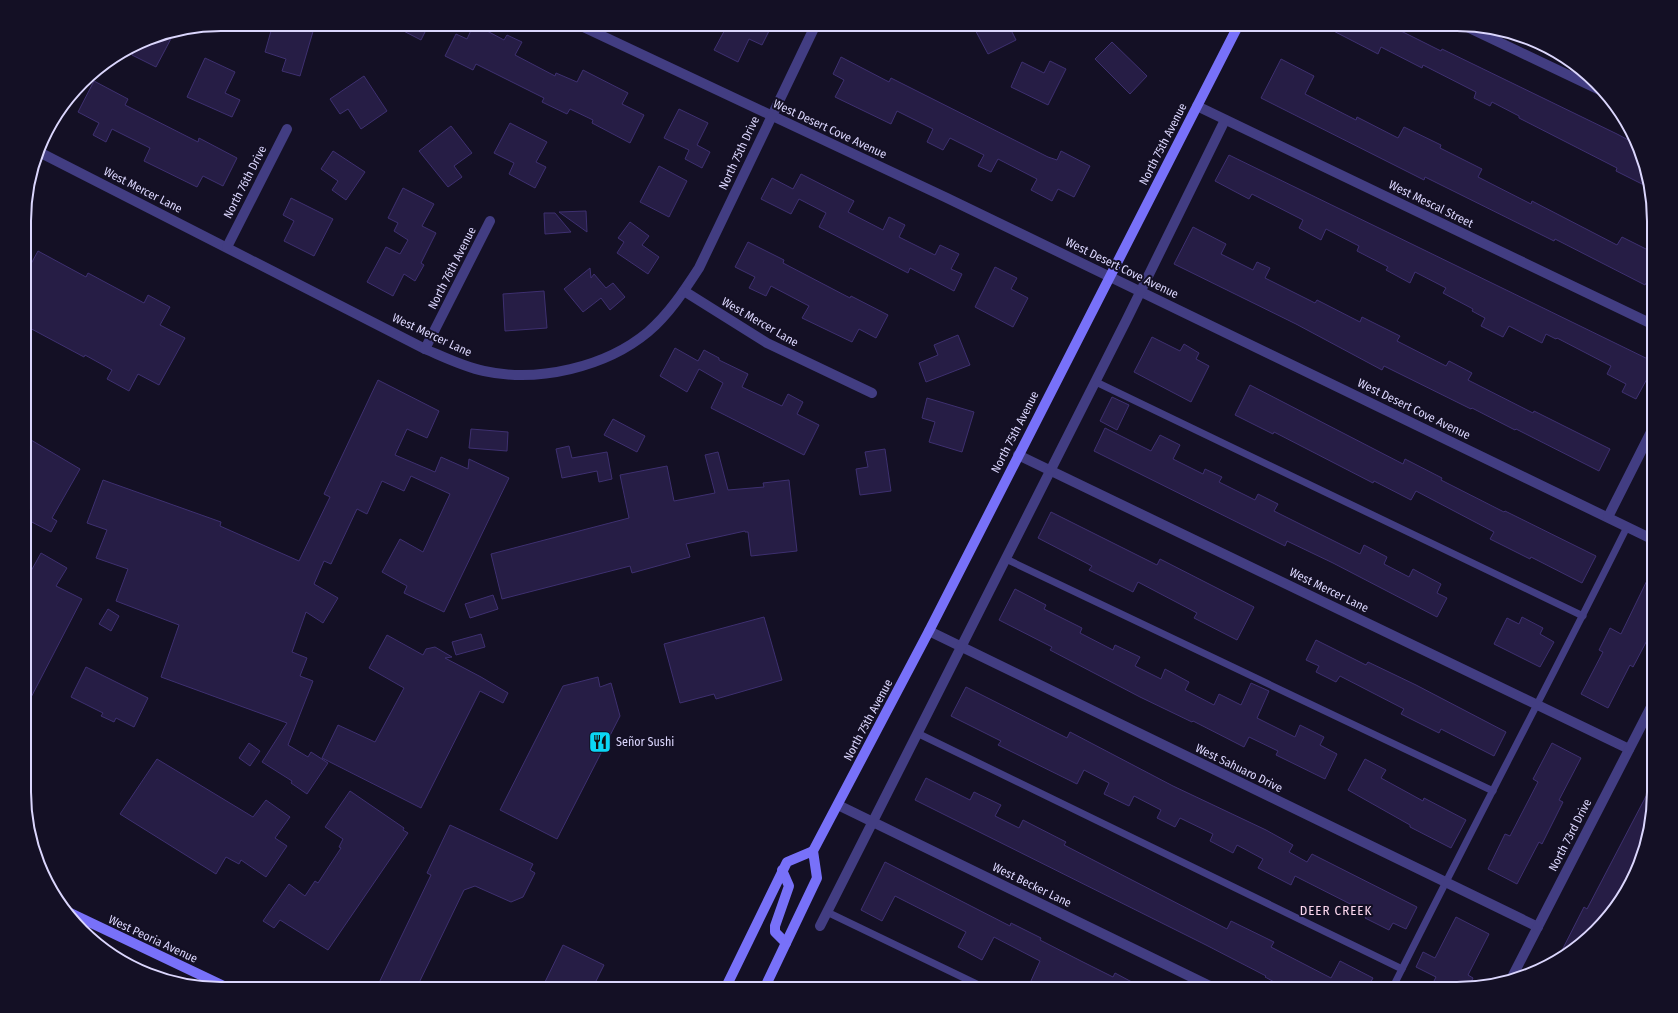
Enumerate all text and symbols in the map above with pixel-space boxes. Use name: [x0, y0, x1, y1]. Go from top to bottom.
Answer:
street label: West Desert Cove Avenue: [771, 96, 889, 162]
street label: North 75th Avenue: [1136, 101, 1190, 187]
street label: North 75th Drive: [716, 114, 762, 192]
street label: North 76th Drive: [221, 143, 269, 221]
street label: West Mercer Lane: [101, 164, 185, 216]
street label: West Mescal Street: [1386, 177, 1476, 231]
street label: North 76th Avenue: [425, 224, 479, 312]
street label: West Desert Cove Avenue: [1063, 235, 1181, 301]
street label: West Mercer Lane: [719, 294, 801, 350]
street label: West Mercer Lane: [390, 310, 474, 360]
street label: West Desert Cove Avenue: [1355, 376, 1473, 442]
street label: North 75th Avenue: [988, 389, 1042, 475]
street label: West Mercer Lane: [1287, 565, 1371, 615]
street label: North 75th Avenue: [841, 677, 895, 763]
restaurant icon: Señor Sushi: [587, 729, 613, 755]
place label: Señor Sushi: [616, 735, 674, 749]
street label: West Sahuaro Drive: [1193, 741, 1285, 795]
street label: North 73rd Drive: [1546, 796, 1594, 874]
street label: West Becker Lane: [990, 860, 1074, 910]
district label: DEER CREEK: [1300, 903, 1372, 918]
street label: West Peoria Avenue: [106, 912, 200, 966]

